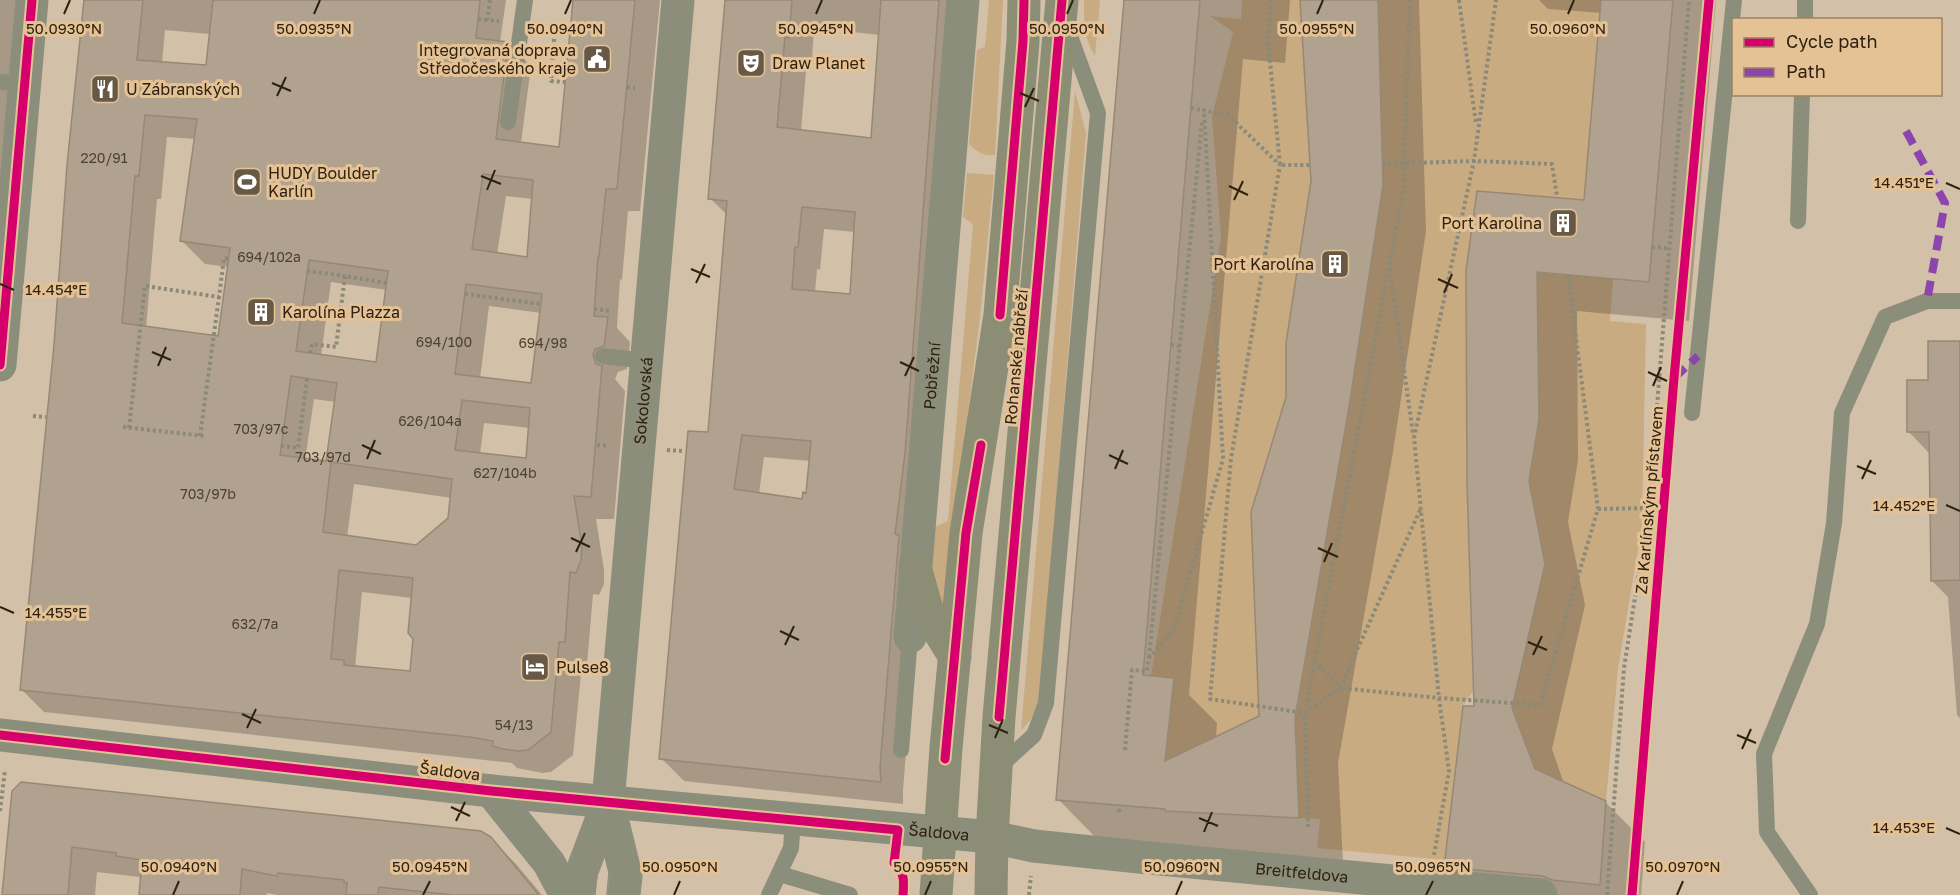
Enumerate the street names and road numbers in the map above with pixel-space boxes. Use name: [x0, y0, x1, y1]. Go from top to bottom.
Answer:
street label: Rohanské nábřeží: [1000, 287, 1032, 426]
street label: Pobřežní: [919, 340, 945, 410]
street label: Sokolovská: [629, 356, 657, 445]
street label: Za Karlínským přístavem: [1631, 405, 1667, 595]
street label: Šaldova: [419, 757, 481, 785]
street label: Šaldova: [908, 819, 970, 845]
street label: Breitfeldova: [1254, 858, 1349, 887]

